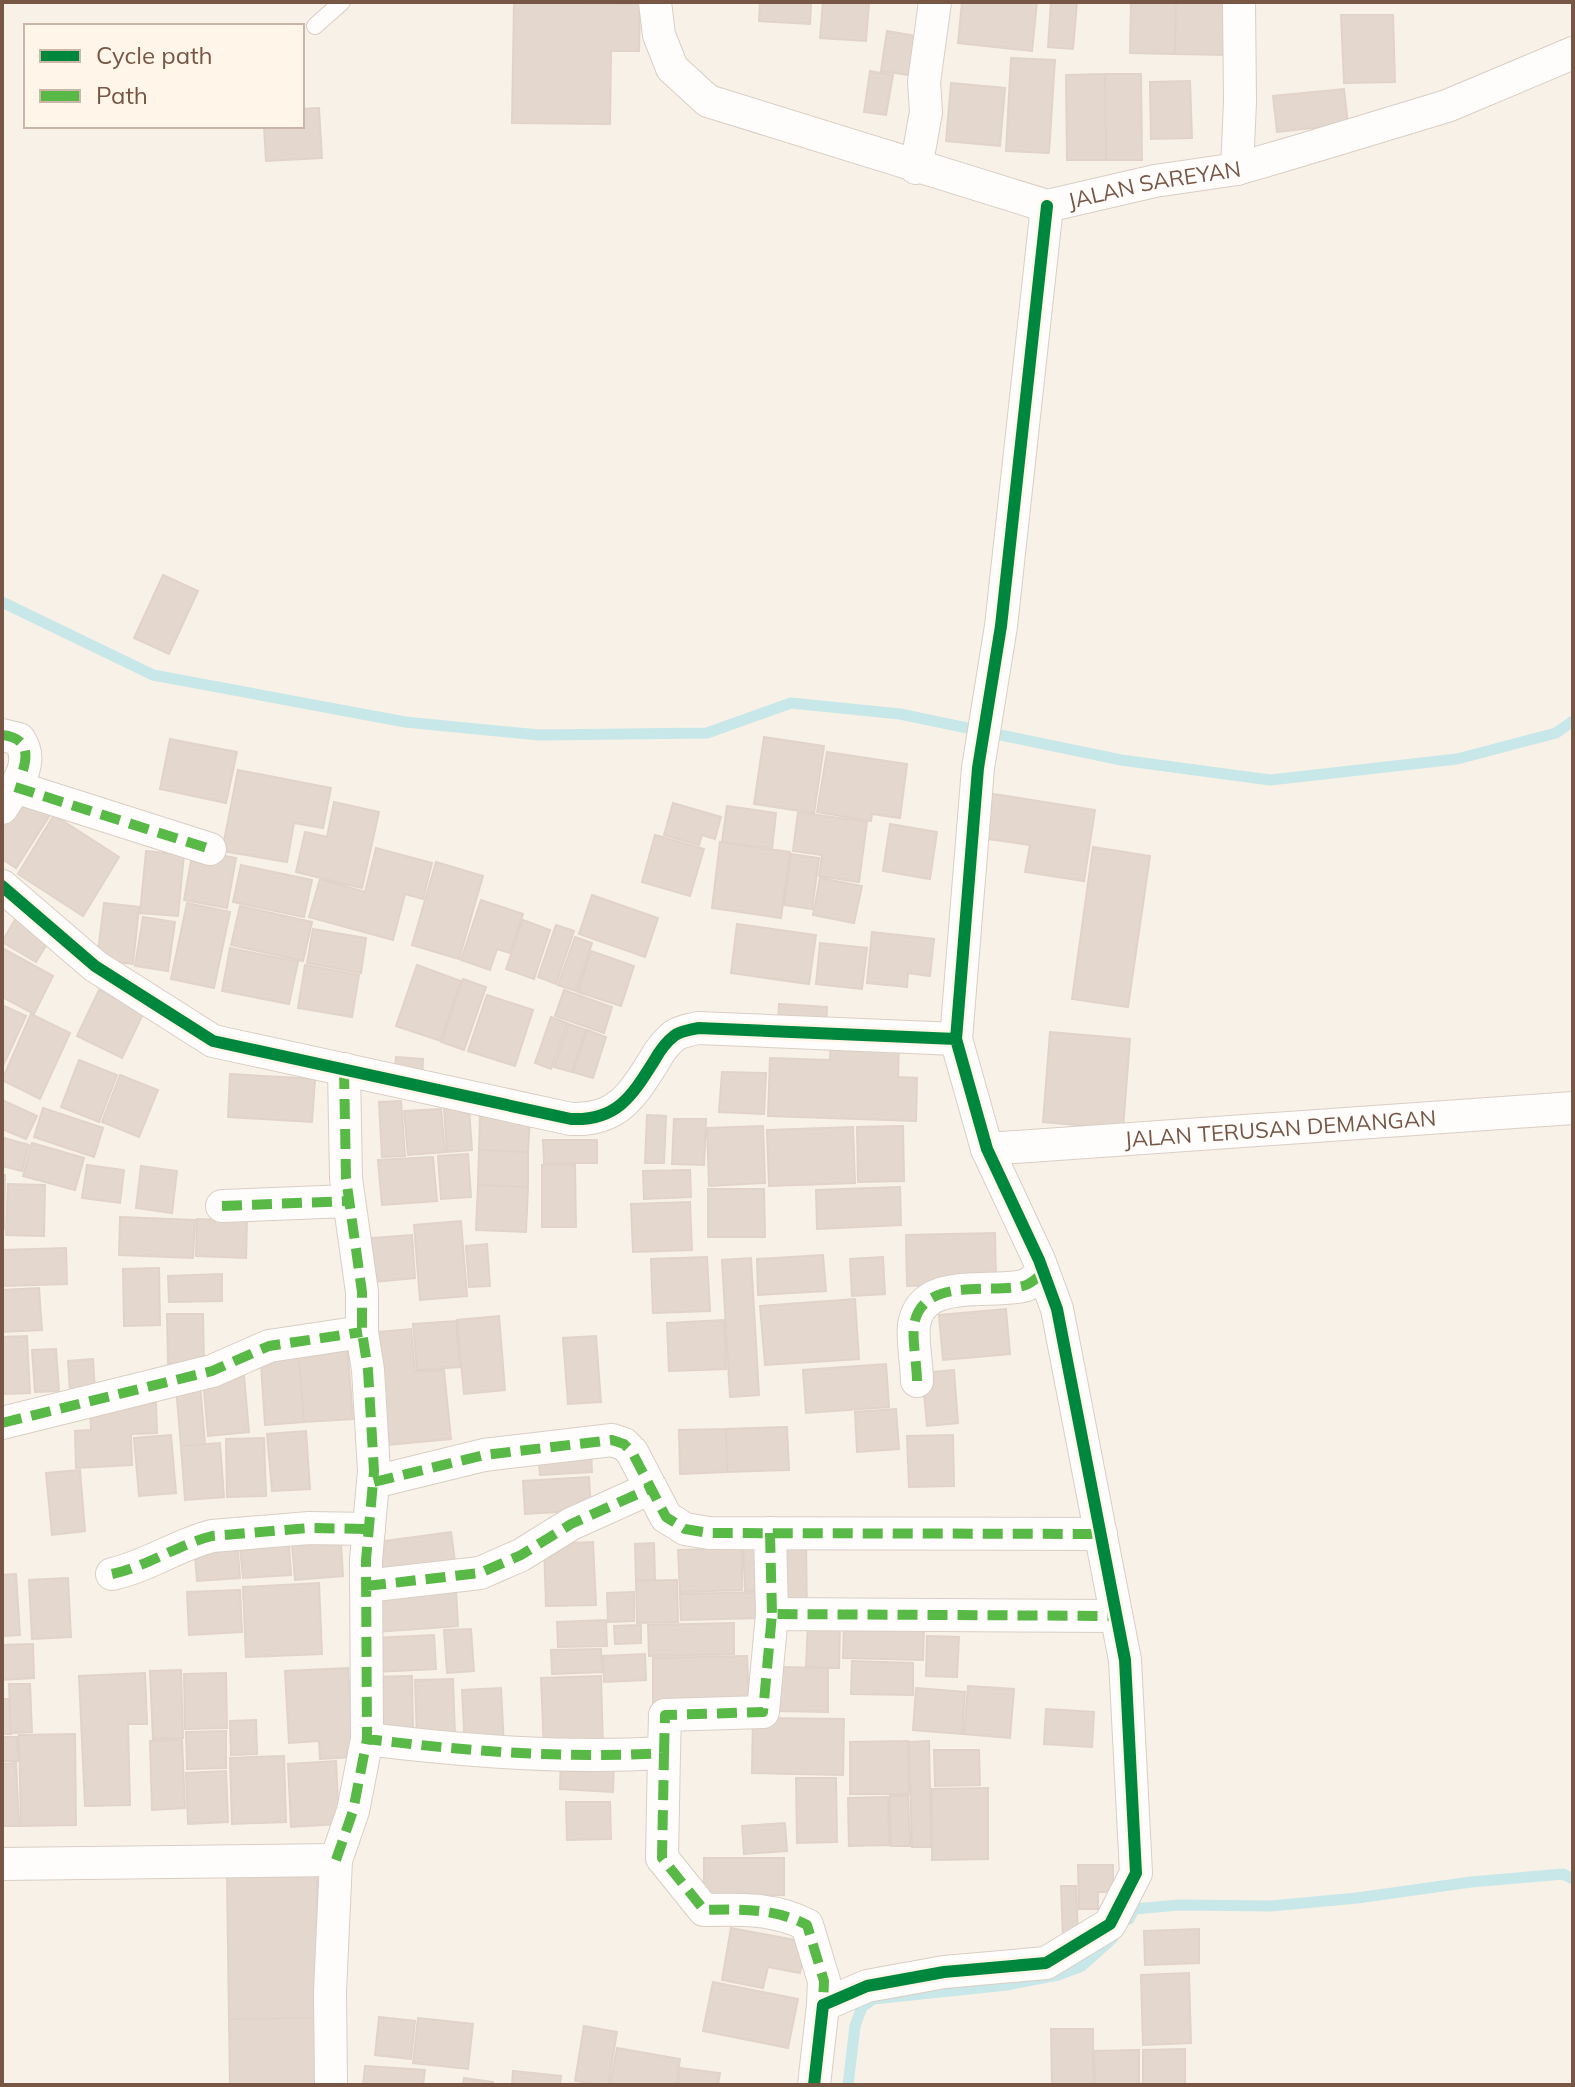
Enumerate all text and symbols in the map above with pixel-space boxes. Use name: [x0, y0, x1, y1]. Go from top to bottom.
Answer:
legend: [24, 24, 304, 128]
text: Cycle path: [96, 40, 213, 70]
text: Path: [96, 80, 148, 110]
street label: JALAN SAREYAN: [1065, 155, 1243, 215]
street label: JALAN TERUSAN DEMANGAN: [1123, 1104, 1437, 1153]

